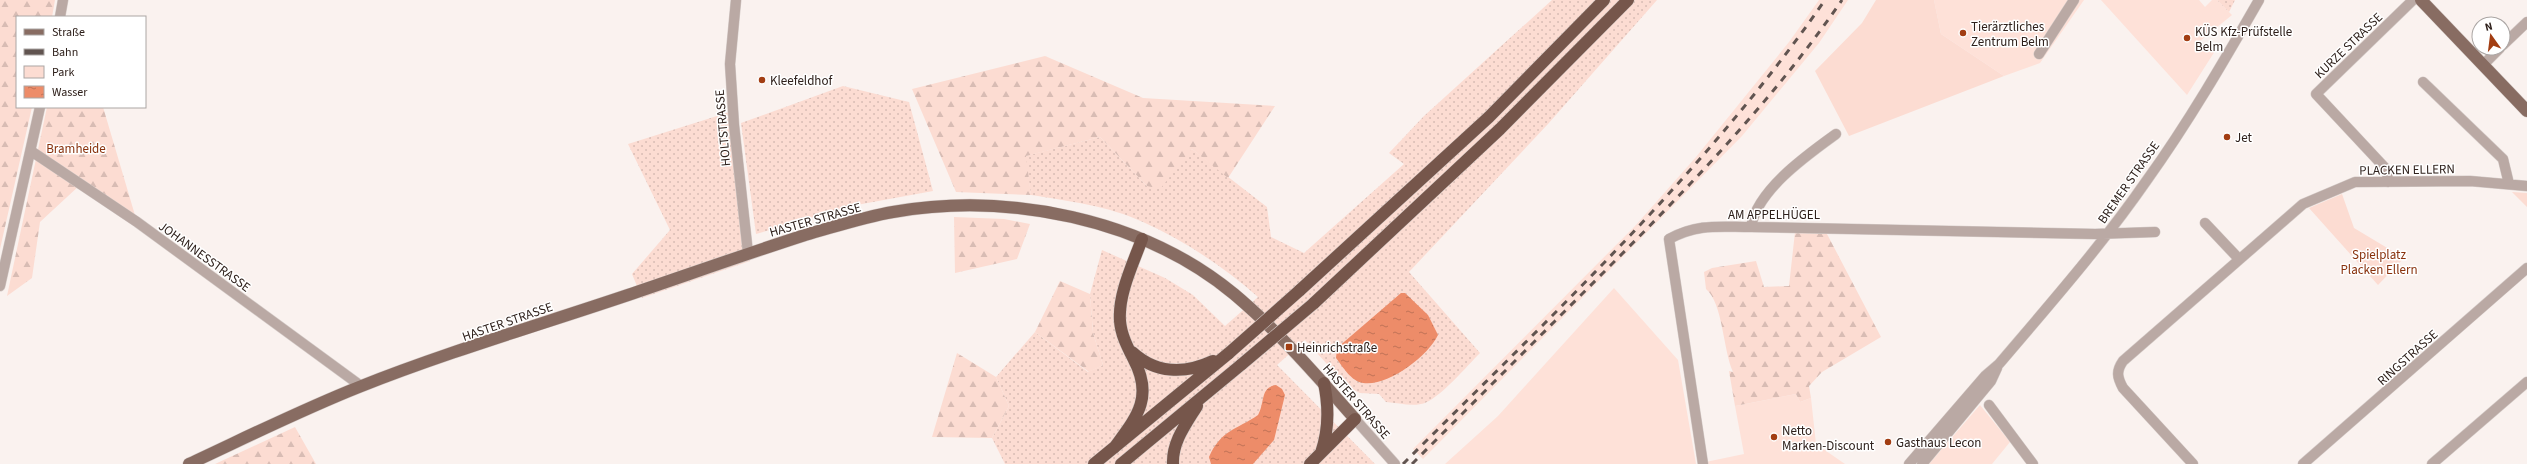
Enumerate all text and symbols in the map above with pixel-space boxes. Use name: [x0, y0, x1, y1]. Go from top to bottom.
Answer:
street label: KURZE STRASSE: [2311, 9, 2387, 83]
legend: [16, 16, 146, 108]
north arrow: [2471, 16, 2511, 56]
place label: Tierärztliches Zentrum Belm: [1971, 18, 2049, 51]
text: N: [2483, 19, 2494, 35]
place label: KÜS Kfz-Prüfstelle Belm: [2195, 23, 2292, 56]
text: Straße: [52, 24, 85, 41]
marker: Tierärztliches Zentrum Belm: [1958, 28, 1968, 38]
marker: KÜS Kfz-Prüfstelle Belm: [2182, 33, 2192, 43]
text: Bahn: [52, 44, 78, 61]
text: Park: [52, 64, 74, 81]
place label: Kleefeldhof: [770, 72, 833, 90]
marker: Kleefeldhof: [757, 75, 767, 85]
text: Wasser: [52, 84, 88, 101]
street label: HOLTSTRASSE: [711, 89, 735, 167]
place label: Jet: [2235, 129, 2253, 147]
marker: Jet: [2222, 132, 2232, 142]
street label: BREMER STRASSE: [2094, 138, 2164, 227]
park label: Bramheide: [46, 140, 106, 158]
street label: PLACKEN ELLERN: [2359, 160, 2455, 180]
street label: HASTER STRASSE: [767, 198, 863, 242]
street label: AM APPELHÜGEL: [1728, 206, 1820, 224]
street label: JOHANNESSTRASSE: [155, 217, 254, 296]
park label: Spielplatz Placken Ellern: [2340, 246, 2418, 279]
street label: HASTER STRASSE: [460, 298, 555, 346]
street label: RINGSTRASSE: [2373, 326, 2442, 390]
place label: Heinrichstraße: [1297, 339, 1377, 357]
marker: Heinrichstraße: [1284, 342, 1294, 352]
street label: HASTER STRASSE: [1318, 360, 1394, 443]
place label: Netto Marken-Discount: [1782, 422, 1875, 455]
marker: Netto Marken-Discount: [1769, 432, 1779, 442]
place label: Gasthaus Lecon: [1896, 434, 1981, 452]
marker: Gasthaus Lecon: [1883, 437, 1893, 447]

